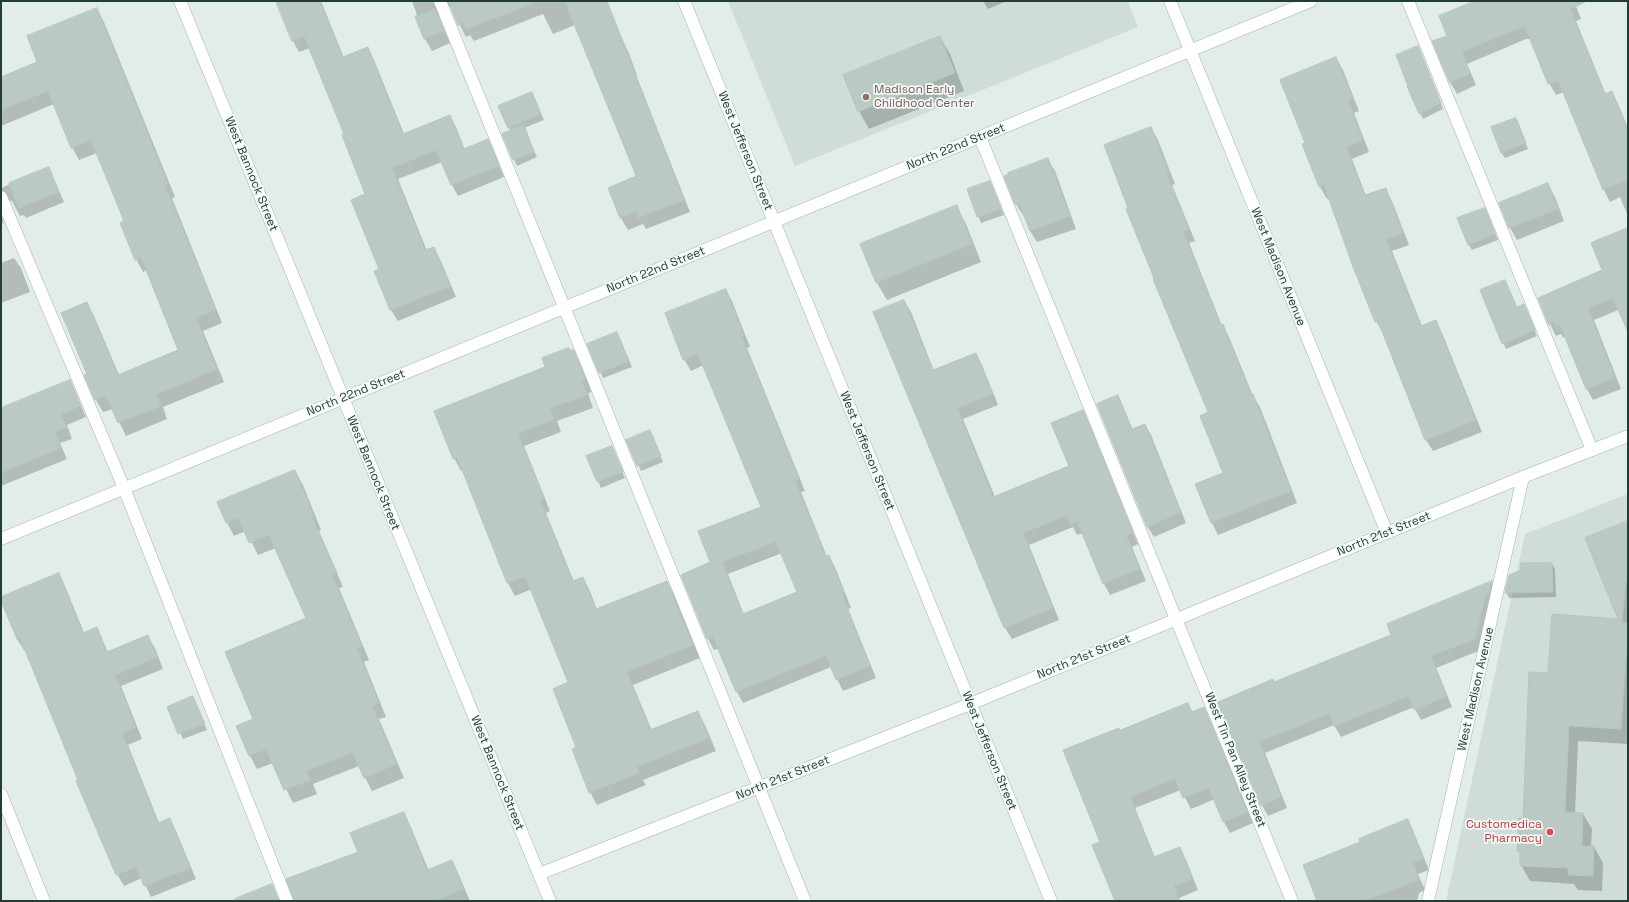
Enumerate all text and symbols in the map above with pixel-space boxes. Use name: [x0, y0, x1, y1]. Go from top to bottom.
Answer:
place label: Madison Early Childhood Center: [874, 83, 975, 111]
street label: West Jefferson Street: [715, 89, 775, 213]
marker: Madison Early Childhood Center: [861, 92, 871, 102]
street label: West Bannock Street: [221, 114, 281, 234]
street label: North 22nd Street: [905, 121, 1007, 173]
street label: West Madison Avenue: [1248, 206, 1308, 328]
street label: North 22nd Street: [605, 244, 707, 296]
street label: North 22nd Street: [305, 367, 407, 419]
street label: West Jefferson Street: [837, 389, 897, 513]
street label: West Bannock Street: [343, 413, 403, 533]
street label: North 21st Street: [1335, 509, 1433, 559]
street label: West Madison Avenue: [1455, 626, 1497, 752]
street label: North 21st Street: [1035, 632, 1133, 682]
street label: West Jefferson Street: [959, 689, 1019, 813]
street label: West Tin Pan Alley Street: [1201, 690, 1269, 830]
street label: West Bannock Street: [467, 713, 527, 833]
street label: North 21st Street: [734, 753, 832, 803]
place label: Customedica Pharmacy: [1466, 818, 1542, 846]
marker: Customedica Pharmacy: [1545, 827, 1555, 837]

